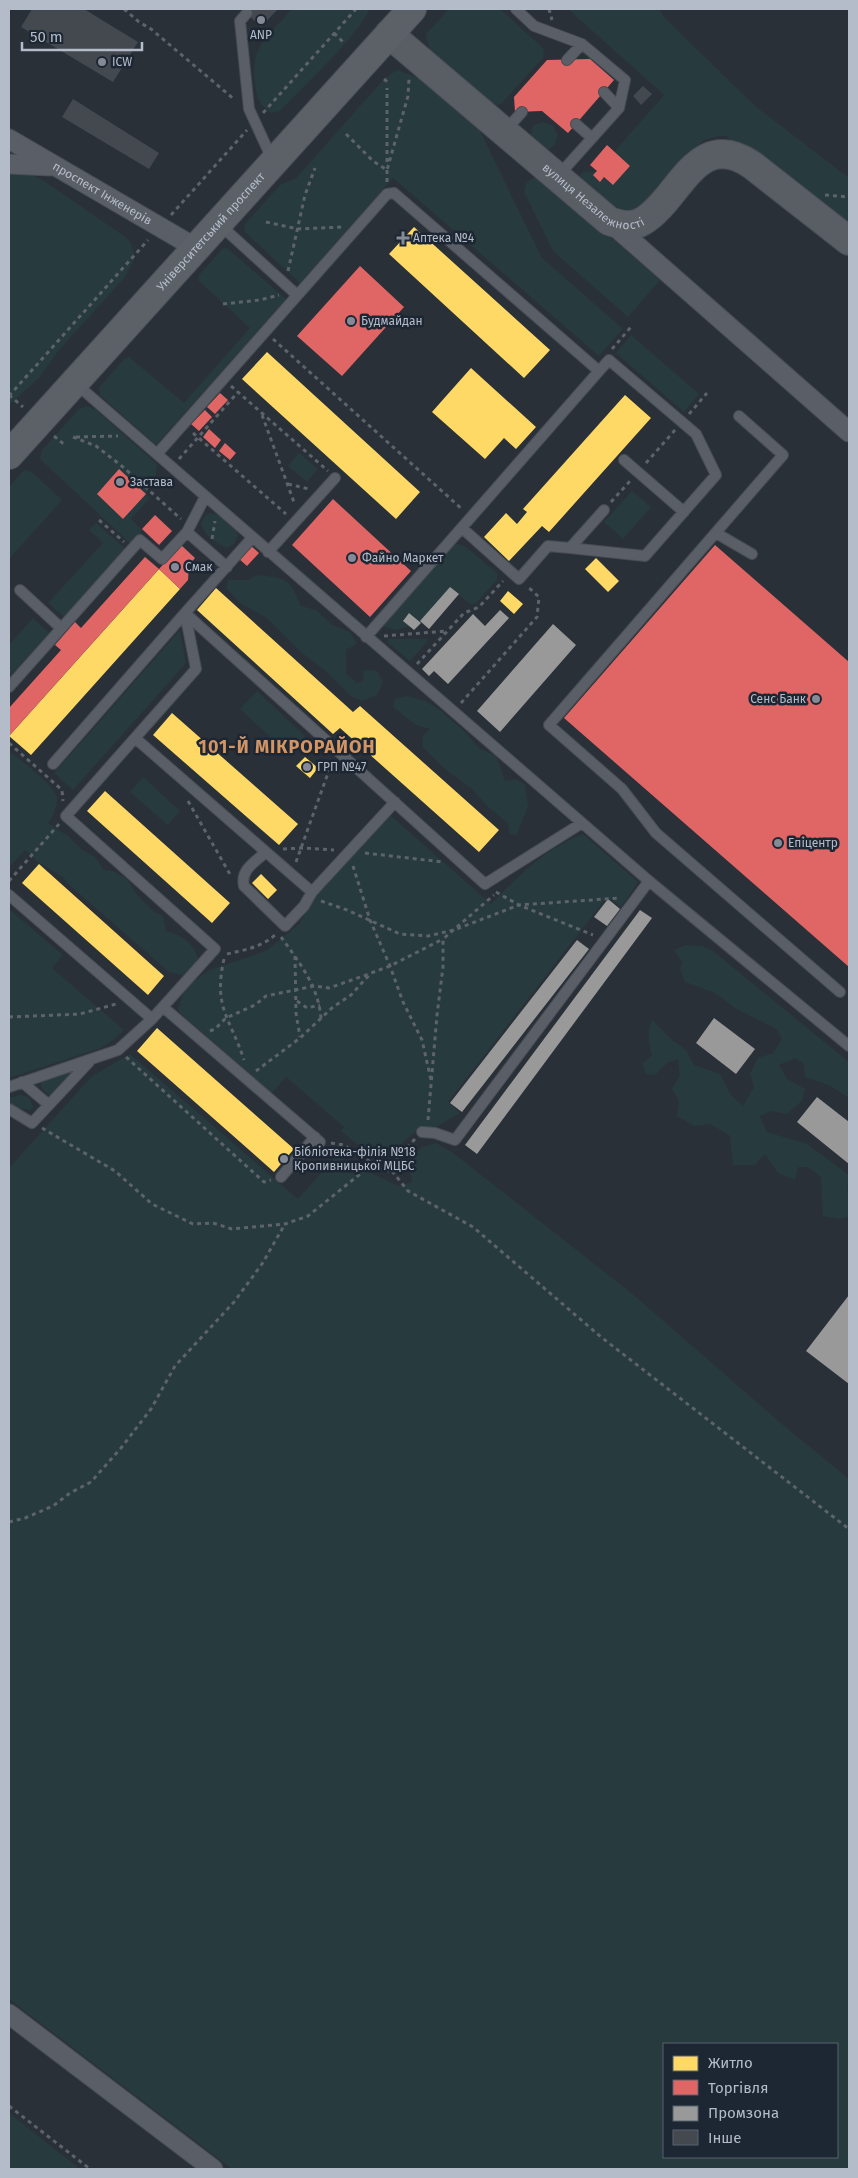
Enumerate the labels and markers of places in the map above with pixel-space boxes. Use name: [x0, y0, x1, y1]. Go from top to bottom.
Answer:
marker: ANP: [255, 14, 267, 26]
place label: ANP: [250, 28, 272, 42]
place label: ICW: [112, 55, 132, 69]
marker: ICW: [96, 56, 108, 68]
place label: Аптека №4: [413, 231, 475, 245]
marker: Аптека №4: [397, 232, 409, 244]
place label: Будмайдан: [361, 314, 423, 328]
marker: Будмайдан: [345, 315, 357, 327]
place label: Застава: [130, 475, 173, 489]
marker: Застава: [114, 476, 126, 488]
place label: Файно Маркет: [362, 551, 444, 565]
marker: Файно Маркет: [346, 552, 358, 564]
place label: Смак: [185, 560, 213, 574]
marker: Смак: [169, 561, 181, 573]
place label: Сенс Банк: [750, 692, 807, 706]
marker: Сенс Банк: [810, 693, 822, 705]
place label: ГРП №47: [317, 760, 366, 774]
marker: ГРП №47: [301, 761, 313, 773]
place label: Епіцентр: [788, 836, 838, 850]
marker: Епіцентр: [772, 837, 784, 849]
place label: Бібліотека-філія №18 Кропивницької МЦБС: [294, 1145, 416, 1173]
marker: Бібліотека-філія №18 Кропивницької МЦБС: [278, 1153, 290, 1165]

